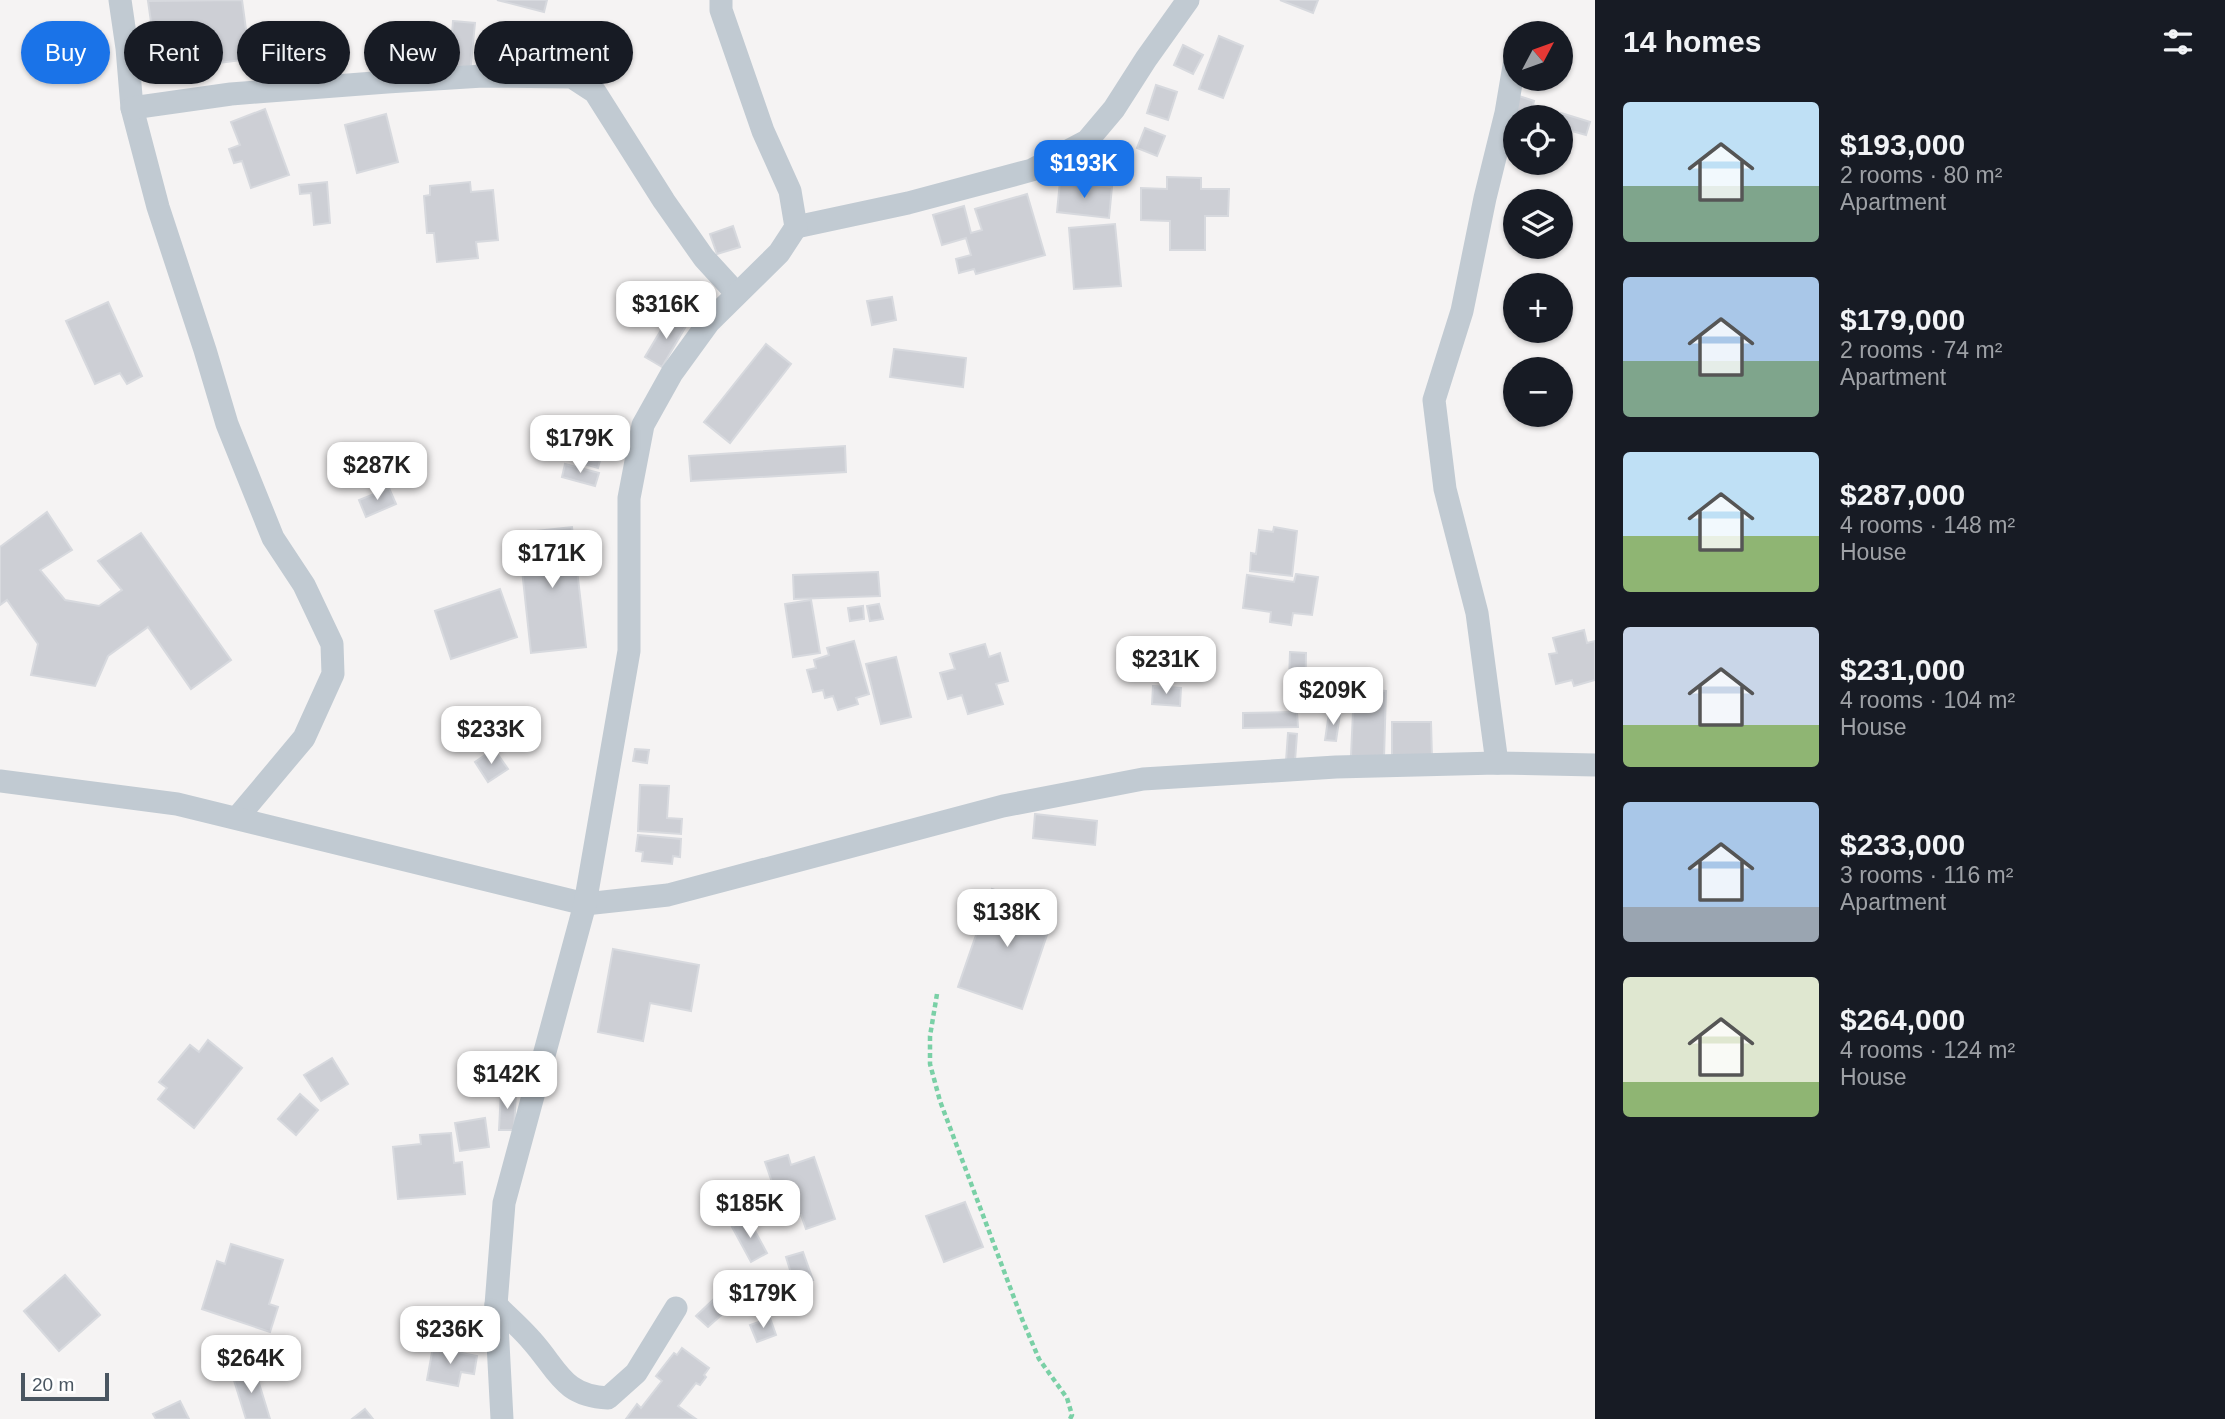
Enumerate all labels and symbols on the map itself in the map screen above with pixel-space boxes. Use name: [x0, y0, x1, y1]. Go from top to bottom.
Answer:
north arrow: [1503, 21, 1573, 91]
pin: $193K: [1035, 140, 1133, 200]
pin: $316K: [617, 282, 715, 341]
pin: $179K: [531, 416, 629, 475]
pin: $287K: [328, 442, 426, 502]
pin: $171K: [503, 530, 601, 590]
pin: $231K: [1117, 636, 1215, 696]
pin: $209K: [1284, 668, 1382, 727]
pin: $233K: [442, 706, 540, 766]
pin: $138K: [958, 890, 1056, 949]
pin: $142K: [458, 1052, 556, 1111]
pin: $185K: [701, 1180, 799, 1240]
pin: $179K: [714, 1270, 812, 1330]
pin: $236K: [401, 1306, 499, 1366]
pin: $264K: [202, 1336, 300, 1395]
scale bar: [21, 1370, 108, 1402]

